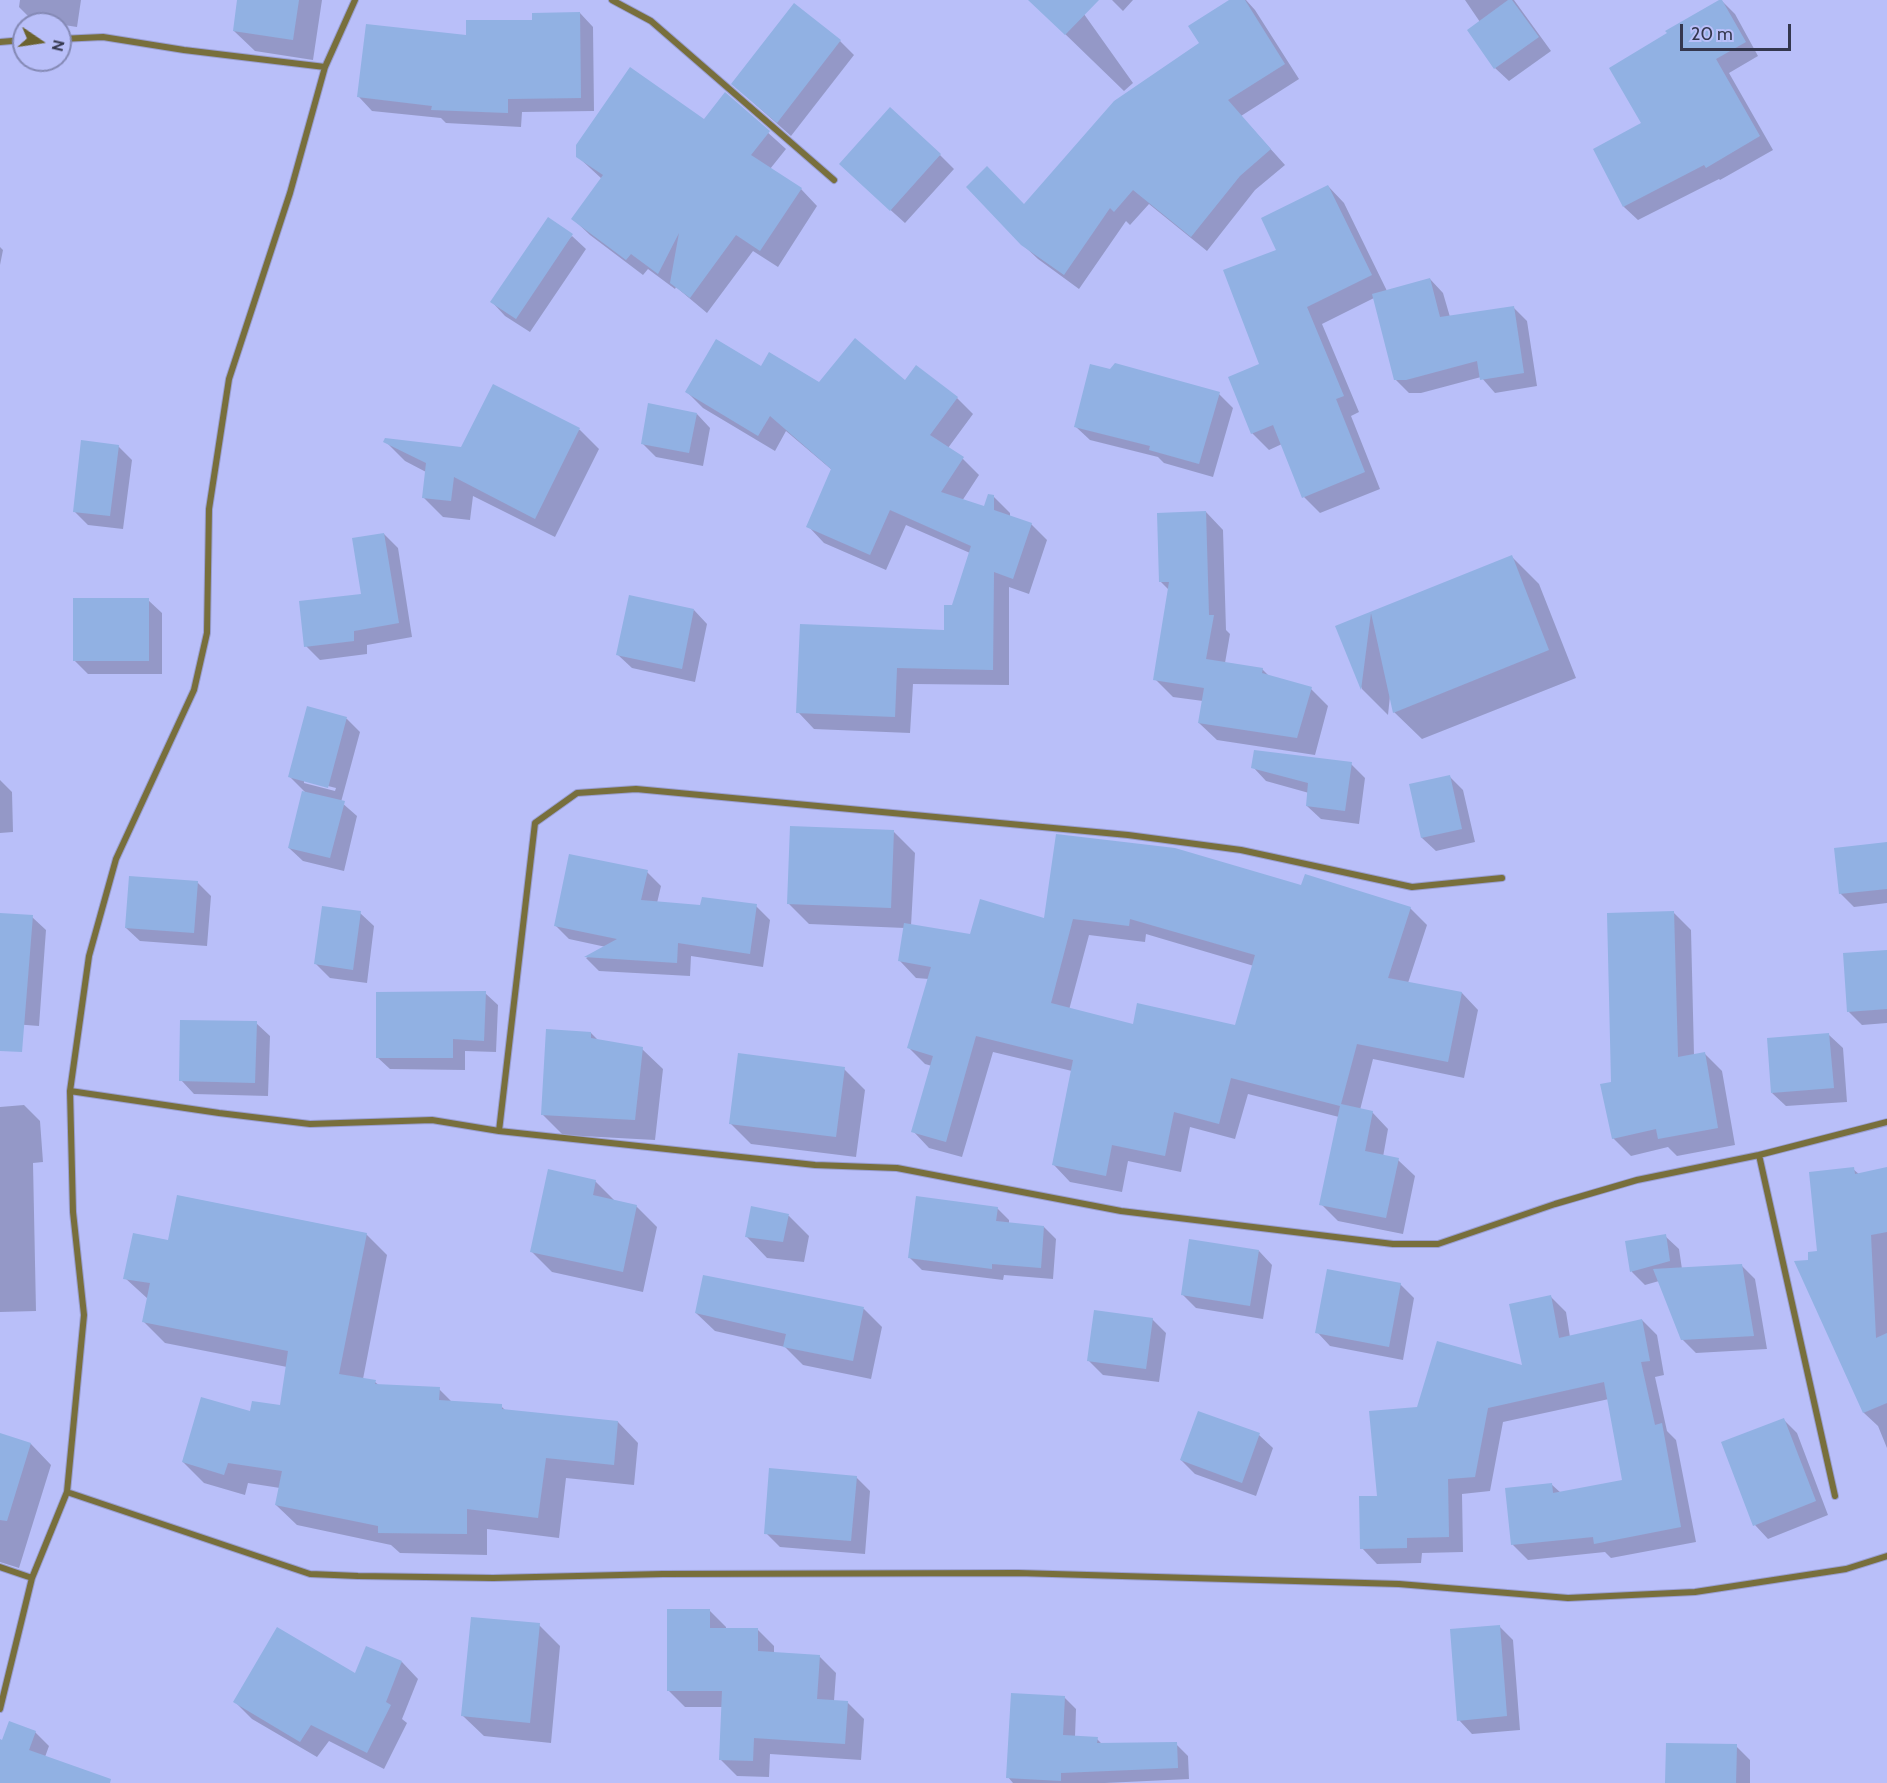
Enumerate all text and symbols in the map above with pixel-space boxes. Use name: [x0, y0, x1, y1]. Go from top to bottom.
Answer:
north arrow: [12, 12, 72, 72]
scale bar: [1683, 12, 1794, 50]
text: 20 m: [1691, 23, 1733, 45]
text: N: [48, 38, 69, 53]

